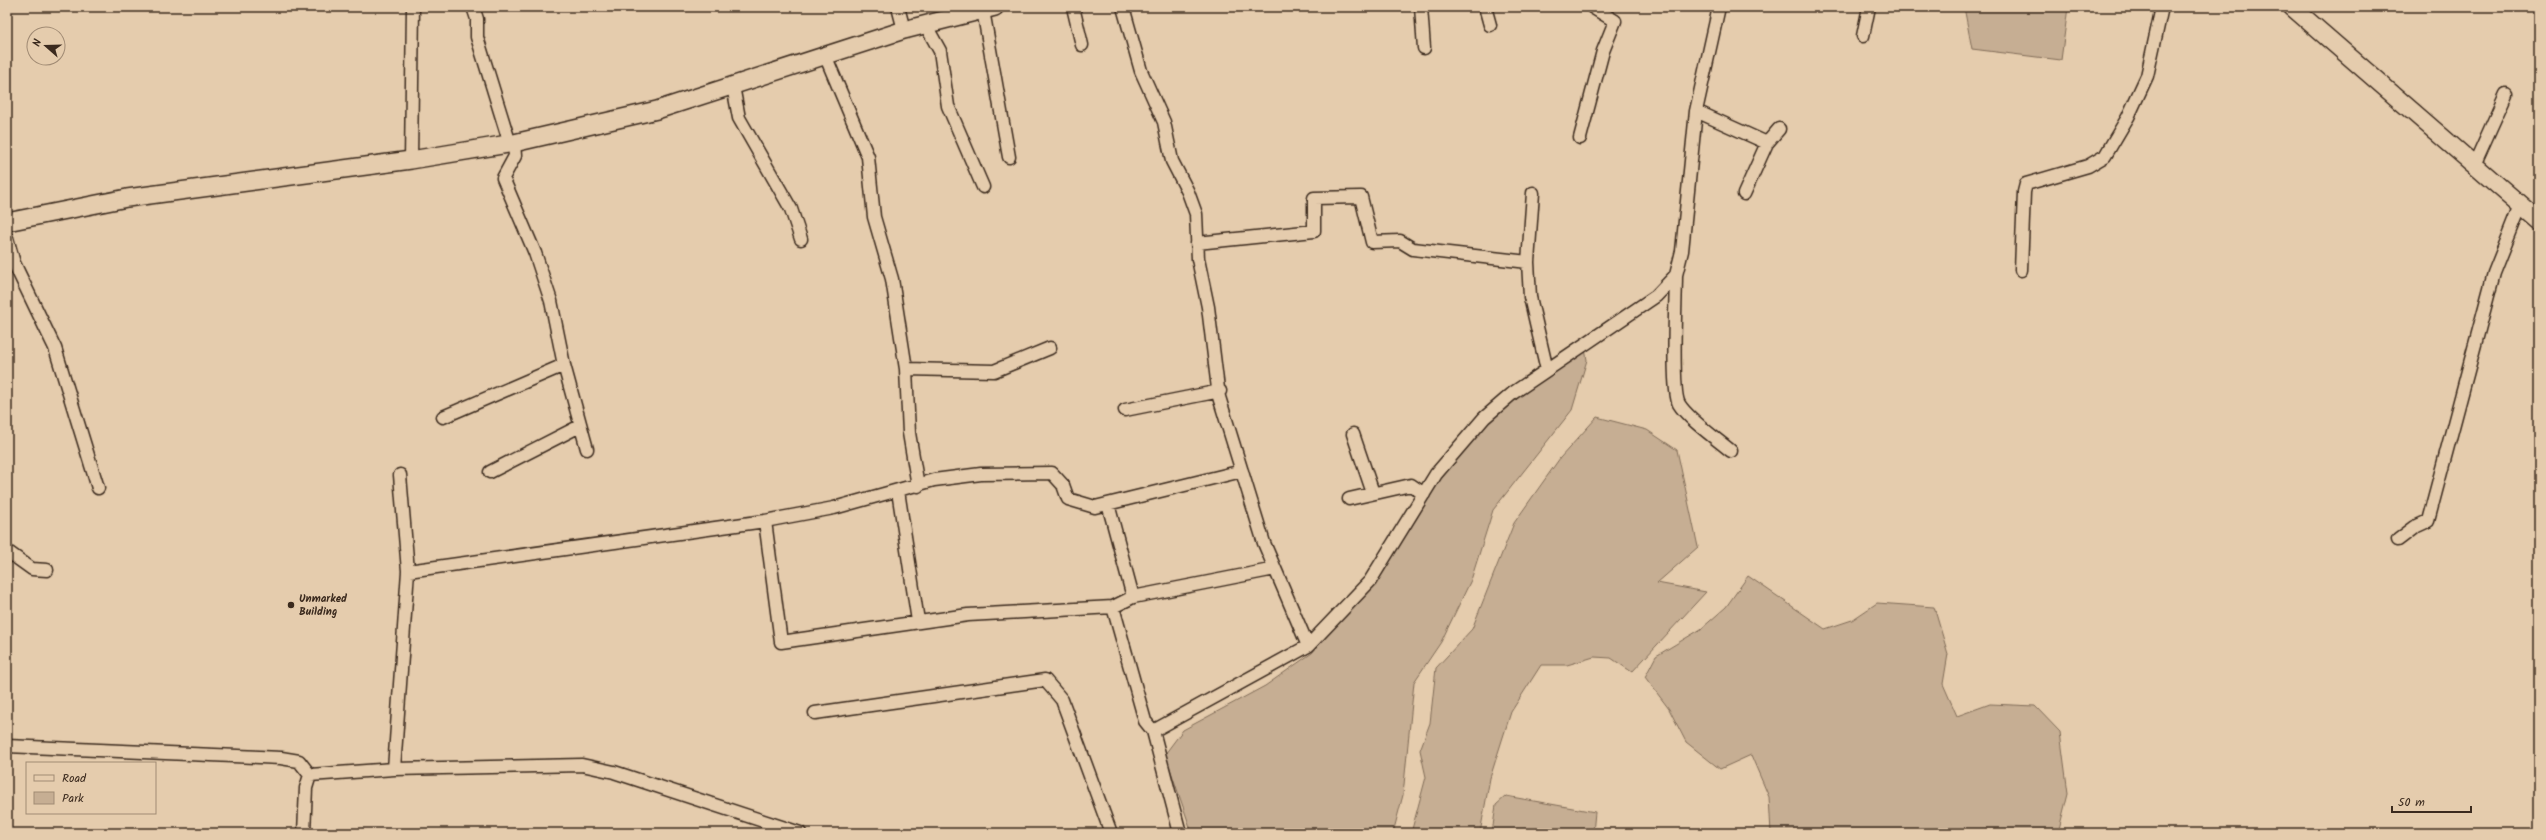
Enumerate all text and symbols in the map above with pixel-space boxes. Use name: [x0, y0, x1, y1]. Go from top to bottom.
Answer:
north arrow: [26, 26, 66, 66]
text: N: [28, 37, 47, 49]
place label: Unmarked Building: [299, 590, 348, 621]
marker: Unmarked Building: [286, 600, 296, 610]
legend: [26, 762, 156, 814]
text: Road: [62, 769, 87, 788]
scale bar: [2392, 788, 2471, 814]
text: Park: [62, 789, 84, 808]
text: 50 m: [2398, 793, 2425, 812]

